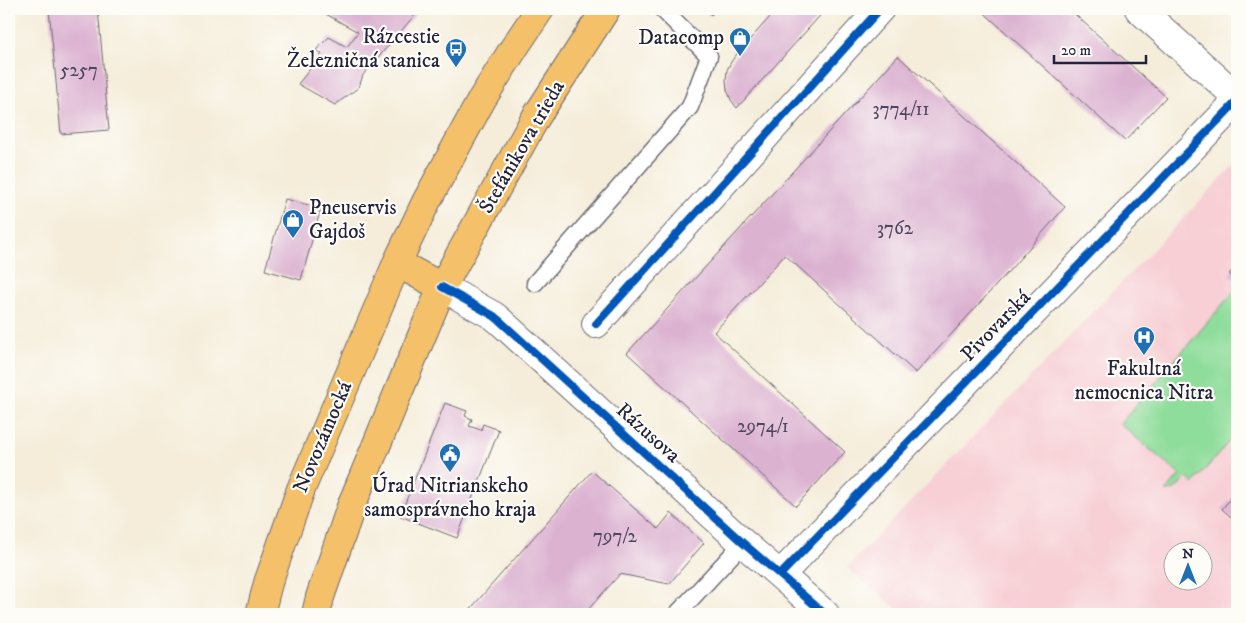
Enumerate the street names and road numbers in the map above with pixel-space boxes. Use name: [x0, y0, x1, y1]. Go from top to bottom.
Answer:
street label: Štefánikova trieda: [472, 75, 571, 218]
street label: Pivovarská: [956, 285, 1036, 367]
street label: Novozámocká: [288, 377, 358, 497]
street label: Rázusova: [610, 397, 686, 469]

